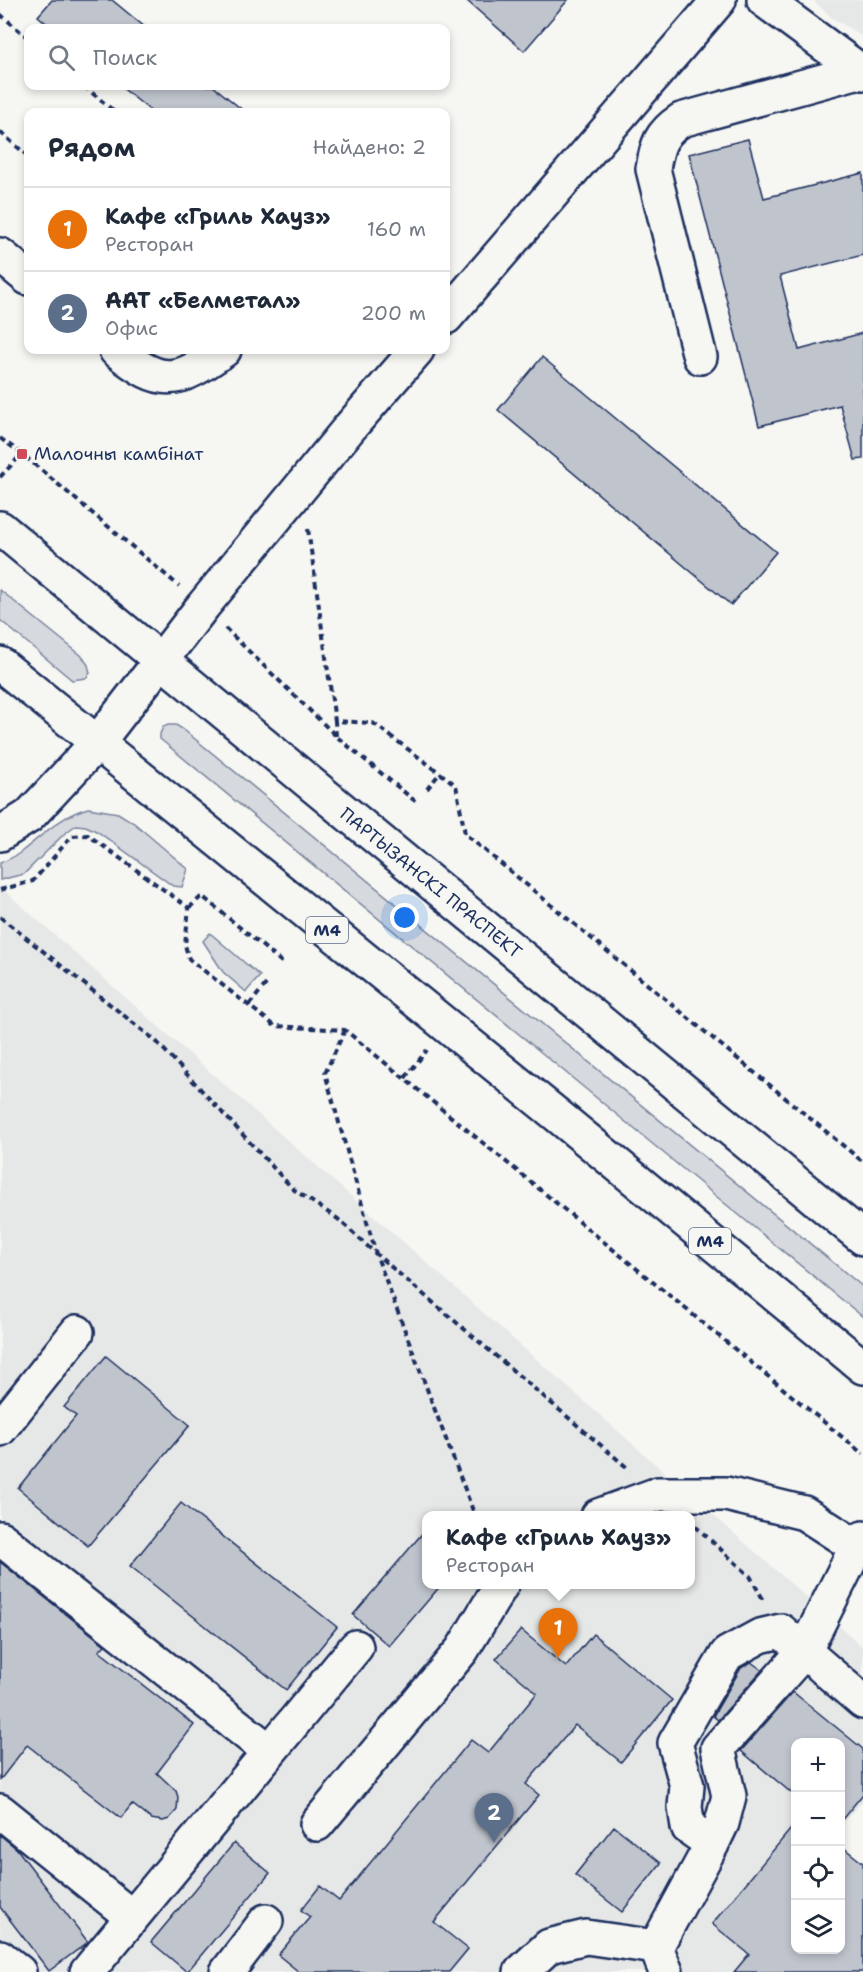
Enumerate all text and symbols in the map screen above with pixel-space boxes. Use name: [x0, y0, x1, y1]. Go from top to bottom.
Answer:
search box: [24, 24, 450, 90]
icon: search: [45, 41, 78, 74]
text: Поиск: [93, 43, 157, 72]
text: Рядом: [48, 130, 135, 165]
text: Найдено: 2: [313, 134, 426, 160]
text: Кафе «Гриль Хауз»: [105, 202, 330, 231]
text: 1: [63, 216, 72, 242]
text: 160 m: [367, 216, 426, 242]
text: Ресторан: [105, 231, 194, 257]
text: ААТ «Белметал»: [105, 286, 300, 315]
text: 2: [61, 300, 75, 326]
text: 200 m: [361, 300, 426, 326]
text: Офис: [105, 315, 158, 341]
place label: Малочны камбінат: [34, 442, 204, 466]
marker: Малочны камбінат: [15, 447, 29, 461]
street label: ПАРТЫЗАНСКІ ПРАСПЕКТ: [335, 802, 527, 964]
your location: [390, 903, 419, 932]
road number: М4: [306, 917, 348, 943]
road number: М4: [689, 1228, 731, 1254]
popup: [422, 1511, 695, 1589]
text: Кафе «Гриль Хауз»: [446, 1523, 671, 1552]
text: Ресторан: [446, 1552, 535, 1578]
pin: 1: [538, 1608, 578, 1658]
map controls: [791, 1738, 845, 1954]
button: +: [791, 1738, 845, 1792]
button: −: [791, 1792, 845, 1846]
pin: 2: [474, 1794, 514, 1843]
button: locate: [791, 1846, 845, 1900]
button: layers: [791, 1900, 845, 1954]

